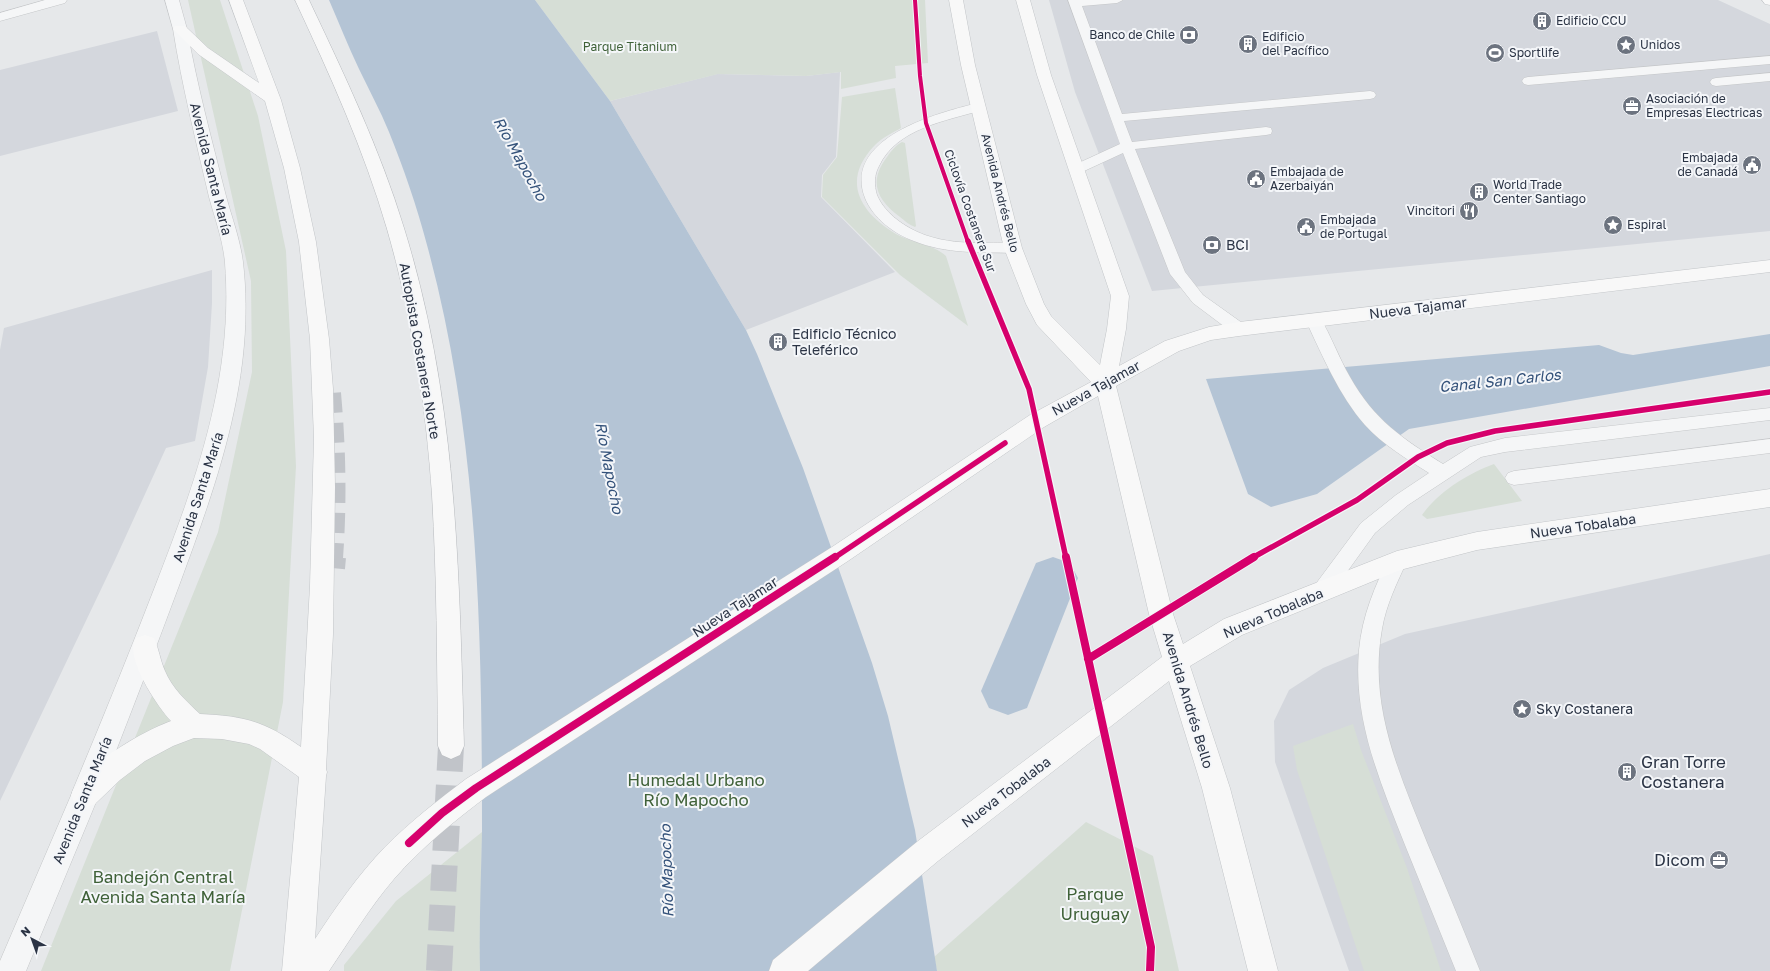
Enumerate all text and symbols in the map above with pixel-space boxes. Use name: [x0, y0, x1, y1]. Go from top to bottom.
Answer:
building icon: Edificio CCU: [1531, 10, 1553, 32]
place label: Edificio CCU: [1556, 13, 1626, 28]
bank icon: Banco de Chile: [1178, 24, 1200, 46]
place label: Banco de Chile: [1089, 27, 1175, 42]
place label: Edificio del Pacífico: [1262, 29, 1329, 58]
building icon: Edificio del Pacífico: [1237, 33, 1259, 55]
place icon: Unidos: [1615, 34, 1637, 56]
place label: Unidos: [1640, 37, 1680, 52]
park label: Parque Titanium: [583, 39, 677, 54]
sports icon: Sportlife: [1484, 42, 1506, 64]
place label: Sportlife: [1509, 45, 1559, 60]
place label: Asociación de Empresas Electricas: [1646, 91, 1762, 120]
office icon: Asociación de Empresas Electricas: [1621, 95, 1643, 117]
street label: Avenida Santa María: [187, 101, 236, 237]
water label: Río Mapocho: [490, 113, 552, 204]
street label: Avenida Andrés Bello: [978, 132, 1023, 254]
street label: Ciclovía Costanera Sur: [941, 147, 1000, 275]
place label: Embajada de Canadá: [1677, 150, 1738, 179]
public building icon: Embajada de Canadá: [1741, 154, 1763, 176]
place label: Embajada de Azerbaiyán: [1270, 164, 1344, 193]
public building icon: Embajada de Azerbaiyán: [1245, 168, 1267, 190]
place label: World Trade Center Santiago: [1493, 177, 1586, 206]
building icon: World Trade Center Santiago: [1468, 181, 1490, 203]
restaurant icon: Vincitori: [1458, 200, 1480, 222]
place label: Vincitori: [1407, 203, 1455, 218]
place label: Embajada de Portugal: [1320, 212, 1387, 241]
place icon: Espiral: [1602, 214, 1624, 236]
public building icon: Embajada de Portugal: [1295, 216, 1317, 238]
place label: Espiral: [1627, 217, 1667, 232]
bank icon: BCI: [1201, 234, 1223, 256]
place label: BCI: [1226, 236, 1249, 253]
street label: Autopista Costanera Norte: [397, 261, 444, 441]
street label: Nueva Tajamar: [1368, 293, 1468, 322]
place label: Edificio Técnico Teleférico: [792, 325, 896, 358]
building icon: Edificio Técnico Teleférico: [767, 331, 789, 353]
street label: Nueva Tajamar: [1049, 356, 1143, 419]
water label: Canal San Carlos: [1438, 365, 1563, 395]
water label: Río Mapocho: [592, 420, 628, 516]
street label: Avenida Santa María: [168, 430, 227, 564]
street label: Nueva Tobalaba: [1529, 510, 1637, 541]
street label: Nueva Tajamar: [689, 572, 781, 641]
street label: Nueva Tobalaba: [1220, 584, 1325, 641]
street label: Avenida Andrés Bello: [1160, 629, 1217, 770]
place icon: Sky Costanera: [1511, 698, 1533, 720]
place label: Sky Costanera: [1536, 700, 1633, 717]
street label: Avenida Santa María: [48, 734, 115, 866]
place label: Gran Torre Costanera: [1641, 751, 1726, 792]
street label: Nueva Tobalaba: [958, 753, 1054, 831]
building icon: Gran Torre Costanera: [1616, 761, 1638, 783]
park label: Humedal Urbano Río Mapocho: [627, 769, 765, 810]
water label: Río Mapocho: [655, 823, 677, 918]
place label: Dicom: [1654, 849, 1705, 870]
office icon: Dicom: [1708, 849, 1730, 871]
park label: Bandejón Central Avenida Santa María: [80, 866, 246, 907]
park label: Parque Uruguay: [1061, 883, 1130, 924]
north arrow: [12, 919, 52, 959]
text: N: [18, 923, 33, 939]

